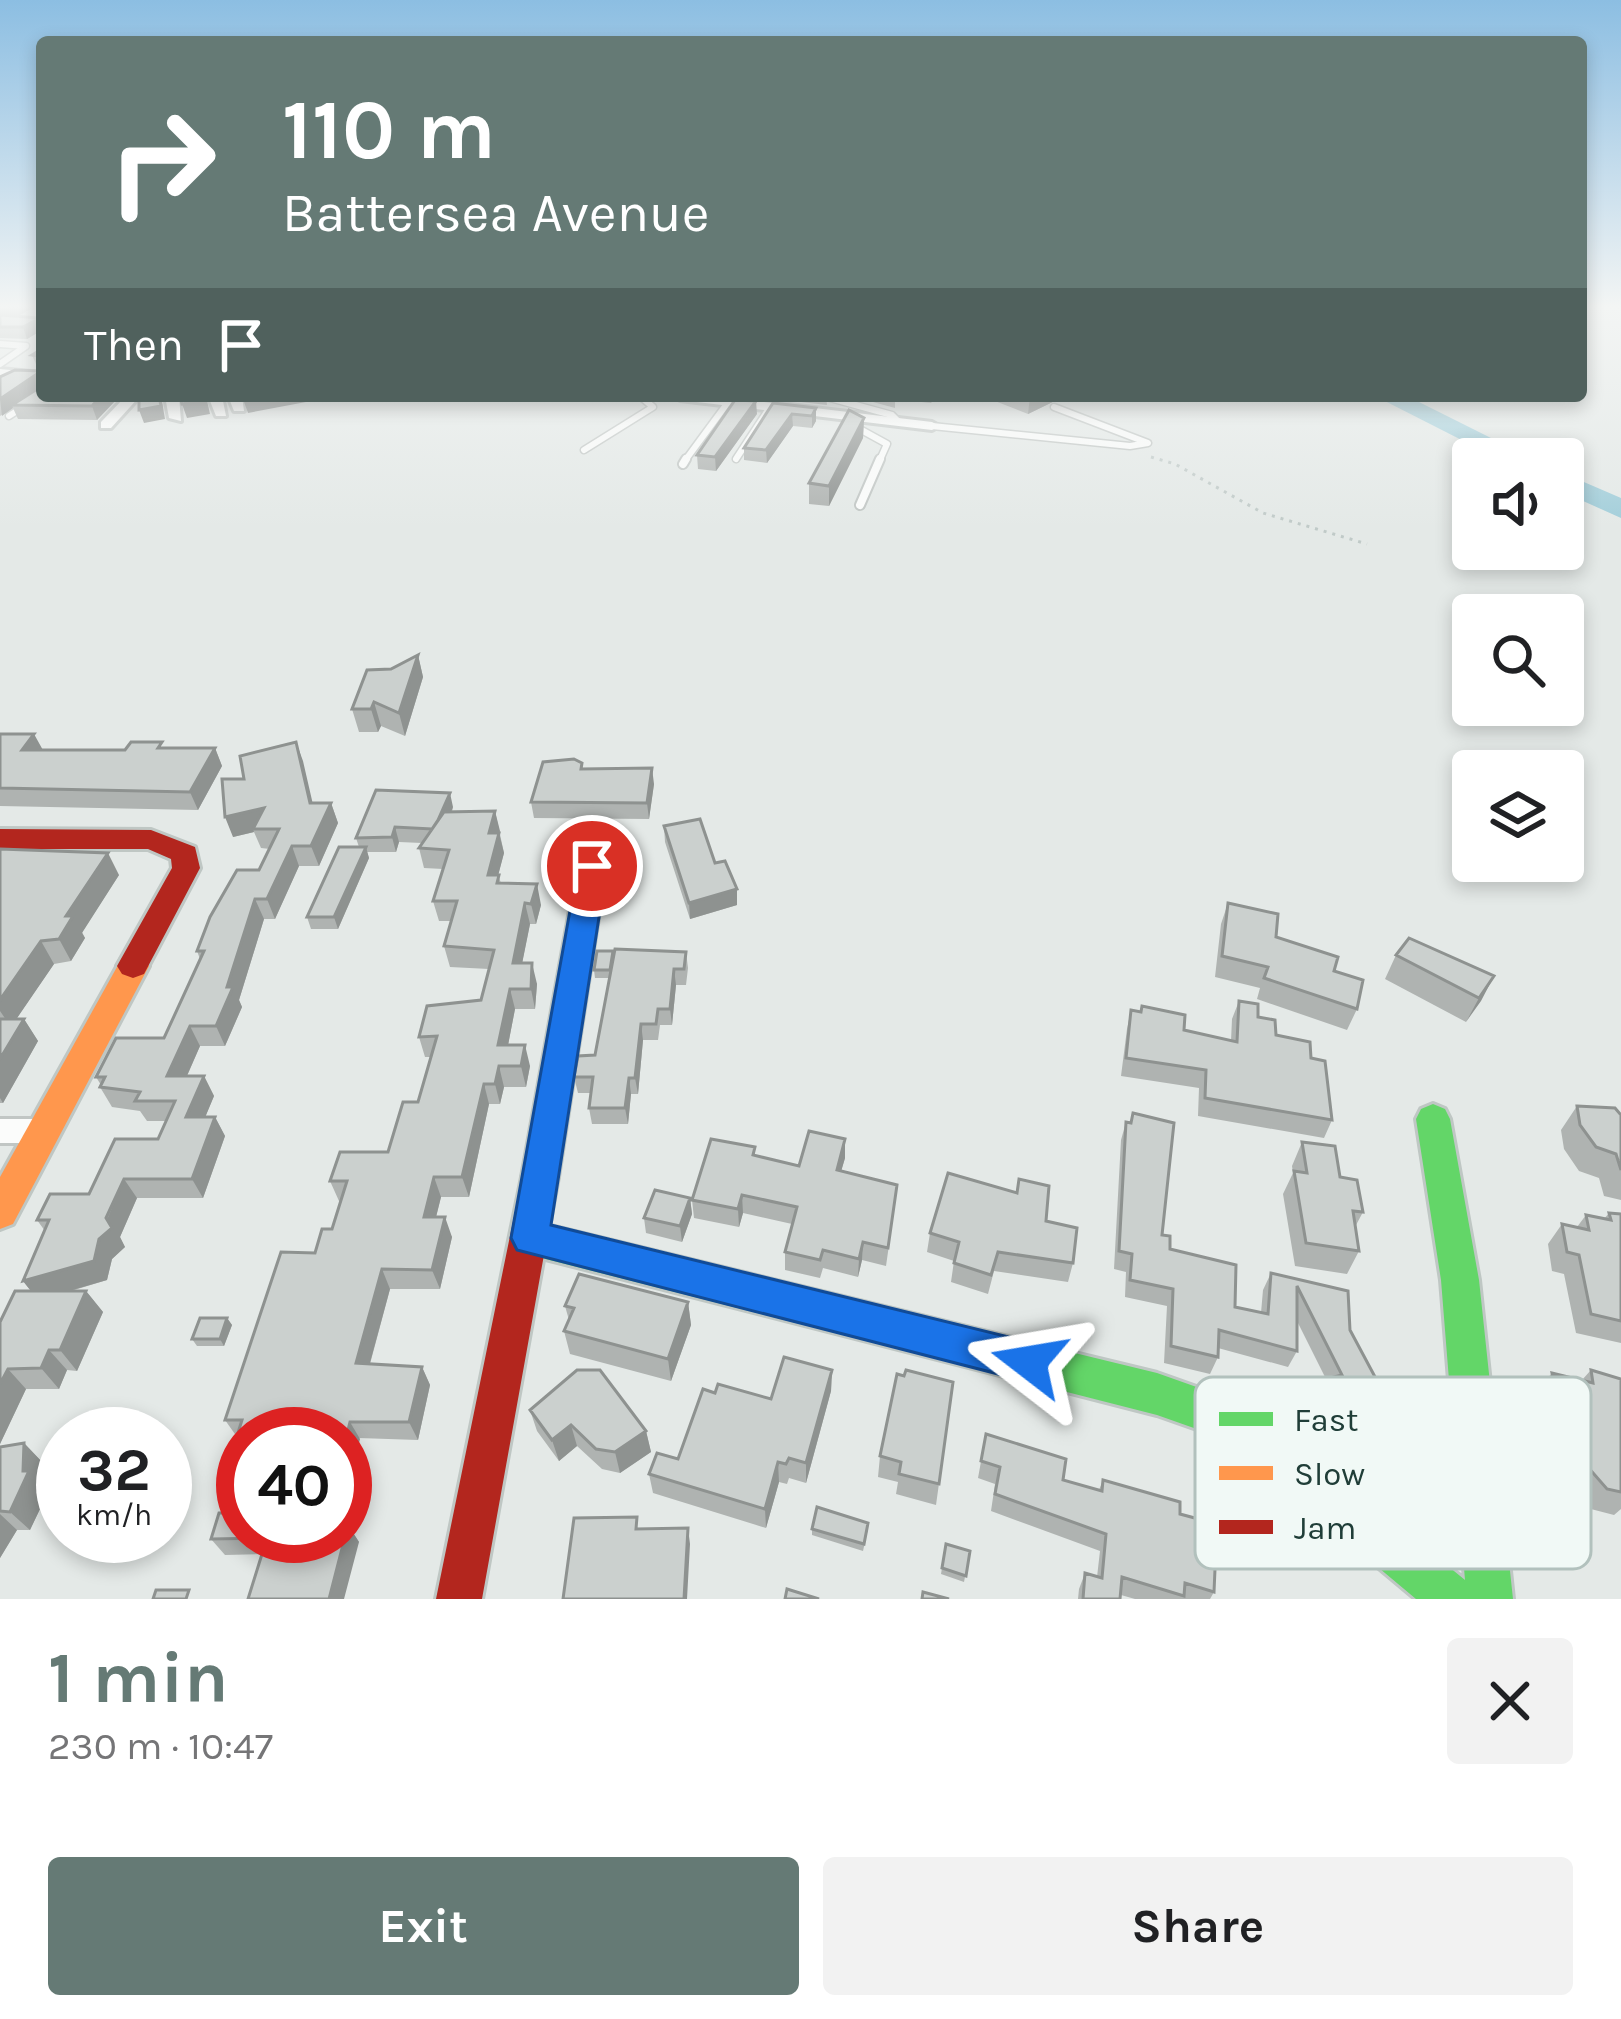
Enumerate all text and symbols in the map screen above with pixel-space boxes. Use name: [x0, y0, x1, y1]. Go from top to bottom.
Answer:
text: 110 m: [282, 81, 496, 179]
icon: right: [84, 84, 240, 240]
text: Battersea Avenue: [282, 181, 710, 245]
icon: arrive: [208, 312, 274, 378]
text: Then: [84, 319, 184, 371]
map controls: [1452, 438, 1584, 882]
button: sound: [1452, 438, 1584, 570]
button: search: [1452, 594, 1584, 726]
button: layers: [1452, 750, 1584, 882]
pin: [541, 815, 643, 917]
icon: arrive: [559, 833, 625, 899]
position arrow: [966, 1299, 1092, 1425]
legend: [1195, 1377, 1591, 1569]
text: Fast: [1294, 1401, 1358, 1439]
speed limit sign: 40: [216, 1407, 372, 1563]
text: 32: [77, 1435, 151, 1505]
text: Slow: [1294, 1455, 1365, 1493]
text: km/h: [76, 1497, 152, 1533]
text: Jam: [1294, 1509, 1356, 1547]
text: 1 min: [48, 1636, 229, 1720]
button: close: [1447, 1638, 1573, 1764]
text: 230 m · 10:47: [48, 1723, 273, 1769]
button: Exit: [48, 1857, 799, 1995]
button: Share: [823, 1857, 1573, 1995]

